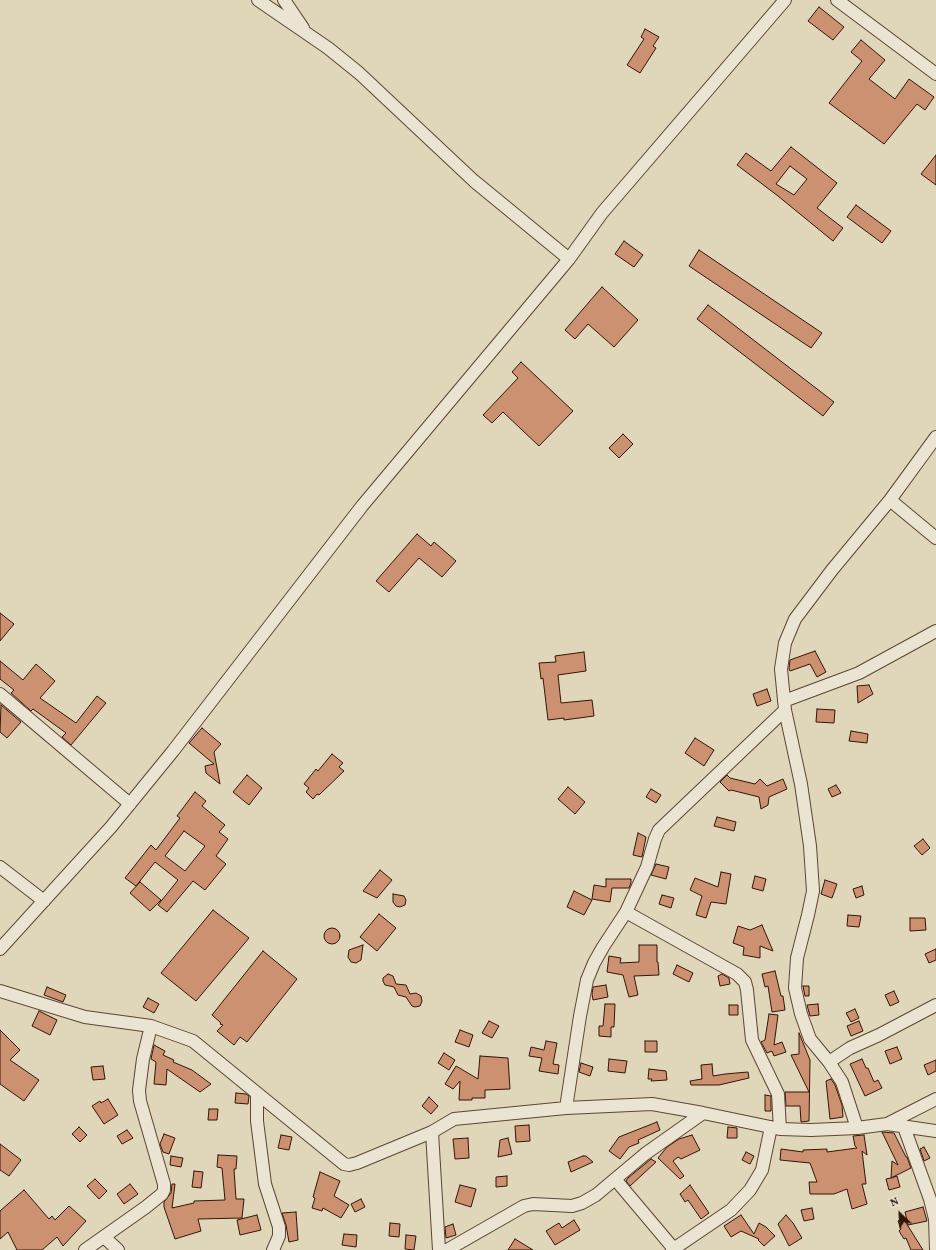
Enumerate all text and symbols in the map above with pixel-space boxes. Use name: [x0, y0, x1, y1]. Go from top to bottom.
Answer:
north arrow: [880, 1194, 920, 1234]
text: N: [888, 1194, 902, 1211]

